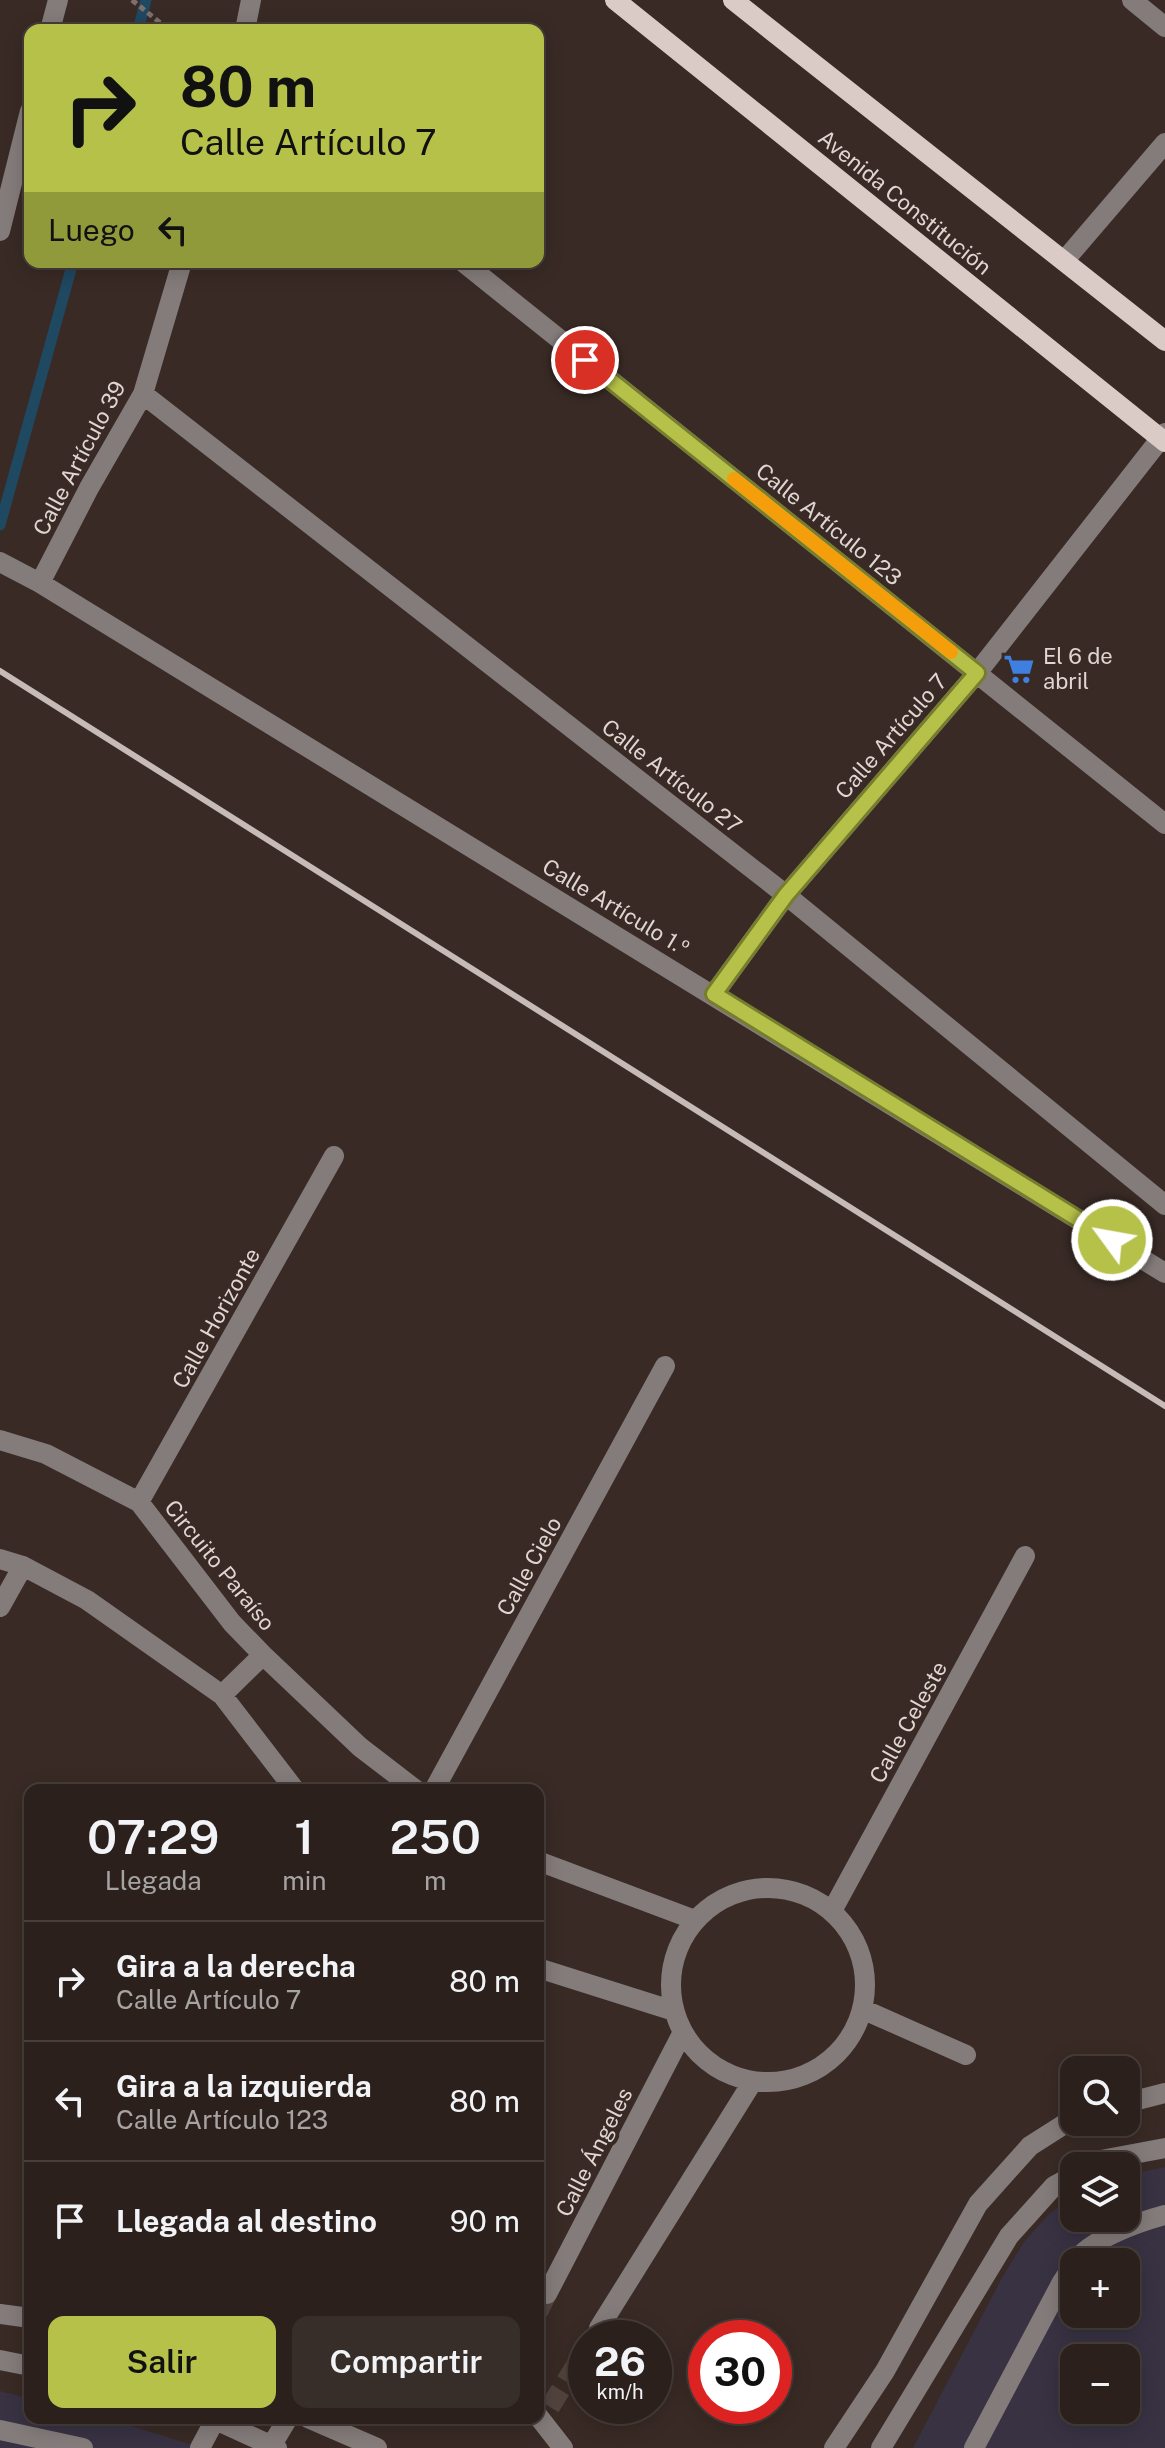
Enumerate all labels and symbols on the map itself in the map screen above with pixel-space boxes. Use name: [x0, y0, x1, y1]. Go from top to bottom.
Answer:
street label: Avenida Constitución: [813, 124, 997, 280]
pin: [551, 326, 619, 394]
street label: Calle Artículo 39: [27, 376, 131, 540]
street label: Calle Artículo 123: [751, 457, 907, 591]
place label: El 6 de abril: [1043, 643, 1113, 694]
supermarket icon: El 6 de abril: [1002, 652, 1036, 686]
street label: Calle Artículo 7: [830, 668, 952, 804]
street label: Calle Artículo 27: [597, 713, 747, 839]
street label: Calle Artículo 1.º: [538, 853, 694, 961]
position arrow: [1070, 1198, 1154, 1282]
street label: Calle Horizonte: [167, 1243, 265, 1393]
street label: Circuito Paraíso: [159, 1494, 281, 1636]
street label: Calle Cielo: [491, 1512, 567, 1620]
street label: Calle Celeste: [864, 1657, 952, 1787]
street label: Calle Ángeles: [550, 2083, 638, 2221]
speed limit sign: 30: [688, 2320, 792, 2424]

